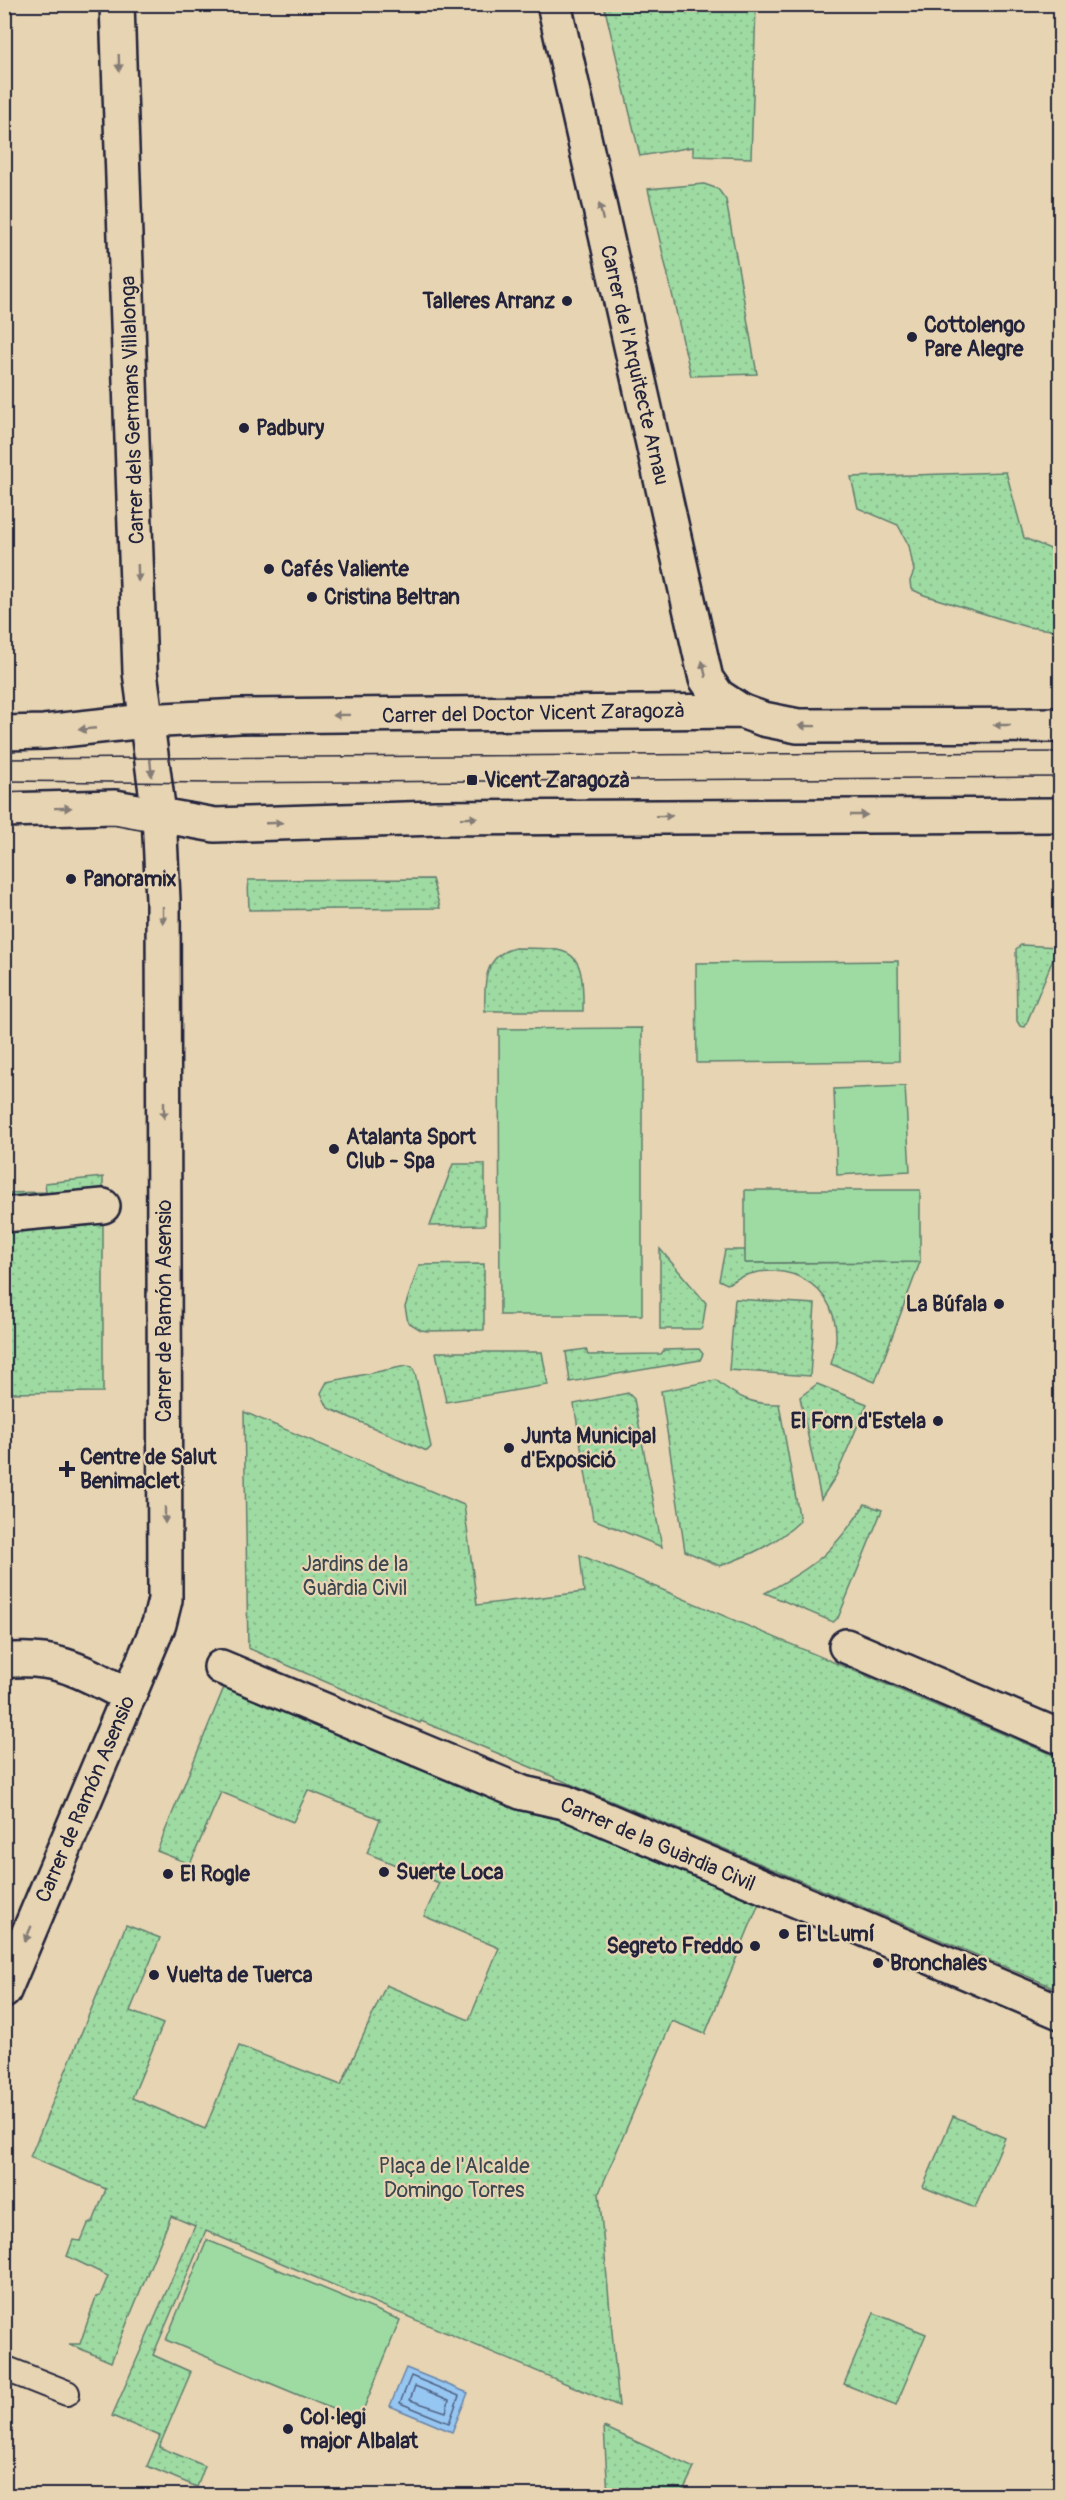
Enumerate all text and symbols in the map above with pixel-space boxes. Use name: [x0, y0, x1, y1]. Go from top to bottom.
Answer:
one-way arrow: [114, 53, 124, 72]
one-way arrow: [595, 203, 605, 221]
street label: Carrer de l'Arquitecte Arnau: [594, 243, 675, 488]
street label: Carrer dels Germans Villalonga: [114, 275, 151, 545]
place label: Talleres Arranz: [422, 288, 555, 315]
marker: Talleres Arranz: [560, 294, 574, 308]
place label: Cottolengo Pare Alegre: [924, 312, 1026, 363]
marker: Cottolengo Pare Alegre: [905, 330, 919, 344]
place label: Padbury: [256, 415, 324, 442]
marker: Padbury: [237, 421, 251, 435]
place label: Cafés Valiente: [281, 556, 410, 583]
marker: Cafés Valiente: [262, 562, 276, 576]
one-way arrow: [134, 563, 143, 582]
place label: Cristina Beltran: [324, 584, 460, 611]
marker: Cristina Beltran: [305, 590, 319, 604]
one-way arrow: [699, 659, 708, 678]
street label: Carrer del Doctor Vicent Zaragozà: [382, 697, 684, 730]
one-way arrow: [332, 710, 351, 720]
one-way arrow: [993, 720, 1012, 730]
one-way arrow: [798, 721, 817, 731]
one-way arrow: [78, 724, 97, 734]
one-way arrow: [146, 758, 156, 777]
place label: Vicent Zaragozà: [484, 767, 630, 794]
marker: Vicent Zaragozà: [465, 773, 479, 787]
one-way arrow: [53, 803, 72, 813]
one-way arrow: [849, 810, 868, 820]
one-way arrow: [654, 811, 673, 821]
one-way arrow: [459, 813, 478, 823]
one-way arrow: [264, 818, 283, 828]
place label: Panoramix: [83, 866, 177, 893]
marker: Panoramix: [64, 872, 78, 886]
one-way arrow: [158, 905, 168, 924]
one-way arrow: [159, 1100, 169, 1119]
place label: Atalanta Sport Club - Spa: [346, 1124, 476, 1175]
marker: Atalanta Sport Club - Spa: [327, 1142, 341, 1156]
street label: Carrer de Ramón Asensio: [151, 1200, 178, 1422]
place label: La Búfala: [906, 1291, 987, 1318]
marker: La Búfala: [992, 1297, 1006, 1311]
place label: El Forn d'Estela: [790, 1408, 926, 1435]
marker: El Forn d'Estela: [931, 1414, 945, 1428]
place label: Junta Municipal d'Exposició: [521, 1423, 656, 1474]
marker: Junta Municipal d'Exposició: [502, 1441, 516, 1455]
place label: Centre de Salut Benimaclet: [80, 1444, 217, 1495]
marker: Centre de Salut Benimaclet: [58, 1460, 76, 1478]
one-way arrow: [160, 1505, 170, 1524]
park label: Jardins de la Guàrdia Civil: [302, 1551, 408, 1602]
street label: Carrer de Ramón Asensio: [30, 1692, 141, 1907]
street label: Carrer de la Guàrdia Civil: [556, 1791, 759, 1898]
place label: Suerte Loca: [396, 1859, 504, 1886]
place label: El Rogle: [180, 1861, 250, 1888]
marker: Suerte Loca: [377, 1865, 391, 1879]
marker: El Rogle: [161, 1867, 175, 1881]
place label: El LLumí: [796, 1921, 875, 1948]
one-way arrow: [23, 1926, 33, 1944]
marker: El LLumí: [777, 1927, 791, 1941]
place label: Segreto Freddo: [607, 1933, 744, 1960]
marker: Segreto Freddo: [748, 1939, 762, 1953]
place label: Bronchales: [890, 1950, 988, 1977]
marker: Bronchales: [871, 1956, 885, 1970]
place label: Vuelta de Tuerca: [166, 1962, 313, 1989]
marker: Vuelta de Tuerca: [147, 1968, 161, 1982]
park label: Plaça de l'Alcalde Domingo Torres: [378, 2153, 530, 2204]
place label: Col·legi major Albalat: [300, 2404, 418, 2455]
marker: Col·legi major Albalat: [281, 2422, 295, 2436]

